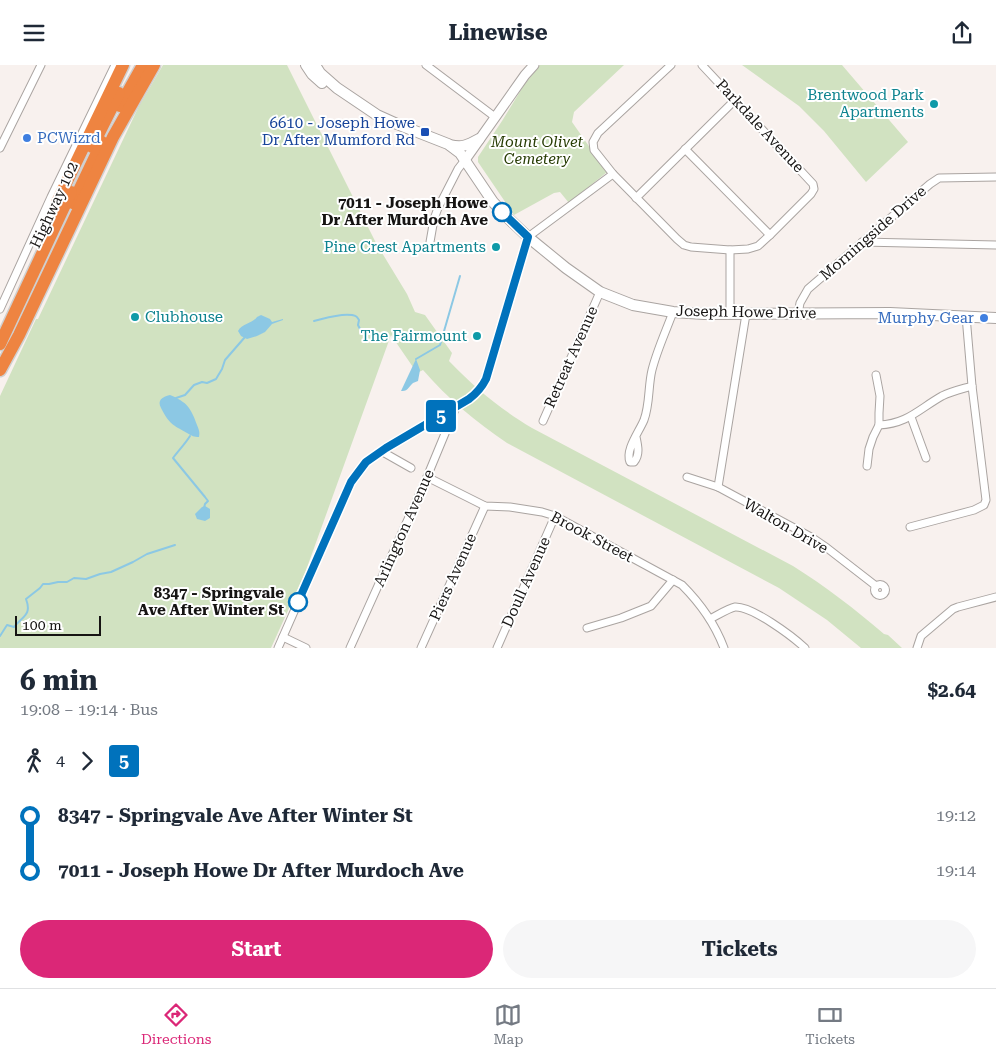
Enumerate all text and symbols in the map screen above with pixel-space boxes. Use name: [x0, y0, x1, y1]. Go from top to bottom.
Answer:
icon: menu: [20, 19, 48, 47]
icon: share: [948, 19, 976, 47]
text: Linewise: [448, 20, 548, 45]
street label: Parkdale Avenue: [712, 76, 808, 176]
place label: Brentwood Park Apartments: [807, 86, 924, 121]
marker: Brentwood Park Apartments: [928, 98, 940, 110]
place label: 6610 - Joseph Howe Dr After Mumford Rd: [262, 114, 415, 149]
marker: 6610 - Joseph Howe Dr After Mumford Rd: [419, 126, 431, 138]
place label: PCWizrd: [37, 129, 101, 147]
marker: PCWizrd: [21, 132, 33, 144]
park label: Mount Olivet Cemetery: [490, 133, 583, 168]
street label: Highway 102: [26, 159, 82, 251]
street label: Morningside Drive: [816, 182, 930, 284]
place label: 7011 - Joseph Howe Dr After Murdoch Ave: [322, 194, 488, 229]
marker: 7011 - Joseph Howe Dr After Murdoch Ave: [492, 202, 512, 222]
place label: Pine Crest Apartments: [324, 238, 486, 256]
marker: Pine Crest Apartments: [490, 241, 502, 253]
street label: Joseph Howe Drive: [676, 302, 816, 322]
street label: Retreat Avenue: [541, 303, 601, 411]
place label: Clubhouse: [145, 308, 223, 326]
place label: Murphy Gear: [878, 309, 974, 327]
marker: Clubhouse: [129, 311, 141, 323]
marker: Murphy Gear: [978, 312, 990, 324]
place label: The Fairmount: [360, 327, 467, 345]
marker: The Fairmount: [471, 330, 483, 342]
line badge: 5: [425, 400, 457, 432]
text: 5: [436, 405, 446, 426]
street label: Arlington Avenue: [370, 467, 438, 589]
street label: Walton Drive: [741, 495, 831, 557]
street label: Brook Street: [548, 508, 637, 566]
street label: Piers Avenue: [426, 531, 480, 623]
street label: Doull Avenue: [498, 534, 554, 630]
place label: 8347 - Springvale Ave After Winter St: [138, 584, 284, 619]
marker: 8347 - Springvale Ave After Winter St: [288, 592, 308, 612]
scale bar: [15, 613, 101, 636]
text: 100 m: [22, 617, 62, 633]
text: 6 min: [20, 664, 98, 697]
text: $2.64: [927, 679, 976, 702]
text: 19:08 – 19:14 · Bus: [20, 700, 158, 719]
icon: walk: [20, 747, 48, 775]
icon: forward: [73, 747, 101, 775]
text: 5: [119, 750, 129, 771]
text: 4: [56, 751, 65, 770]
text: 8347 - Springvale Ave After Winter St: [58, 804, 413, 827]
text: 19:12: [936, 806, 976, 825]
text: 7011 - Joseph Howe Dr After Murdoch Ave: [58, 859, 464, 882]
text: 19:14: [936, 861, 976, 880]
button: Start: [20, 920, 493, 978]
button: Tickets: [503, 920, 976, 978]
tab: Directions: [141, 1001, 211, 1047]
tab: Map: [493, 1001, 523, 1047]
tab: Tickets: [805, 1001, 855, 1047]

